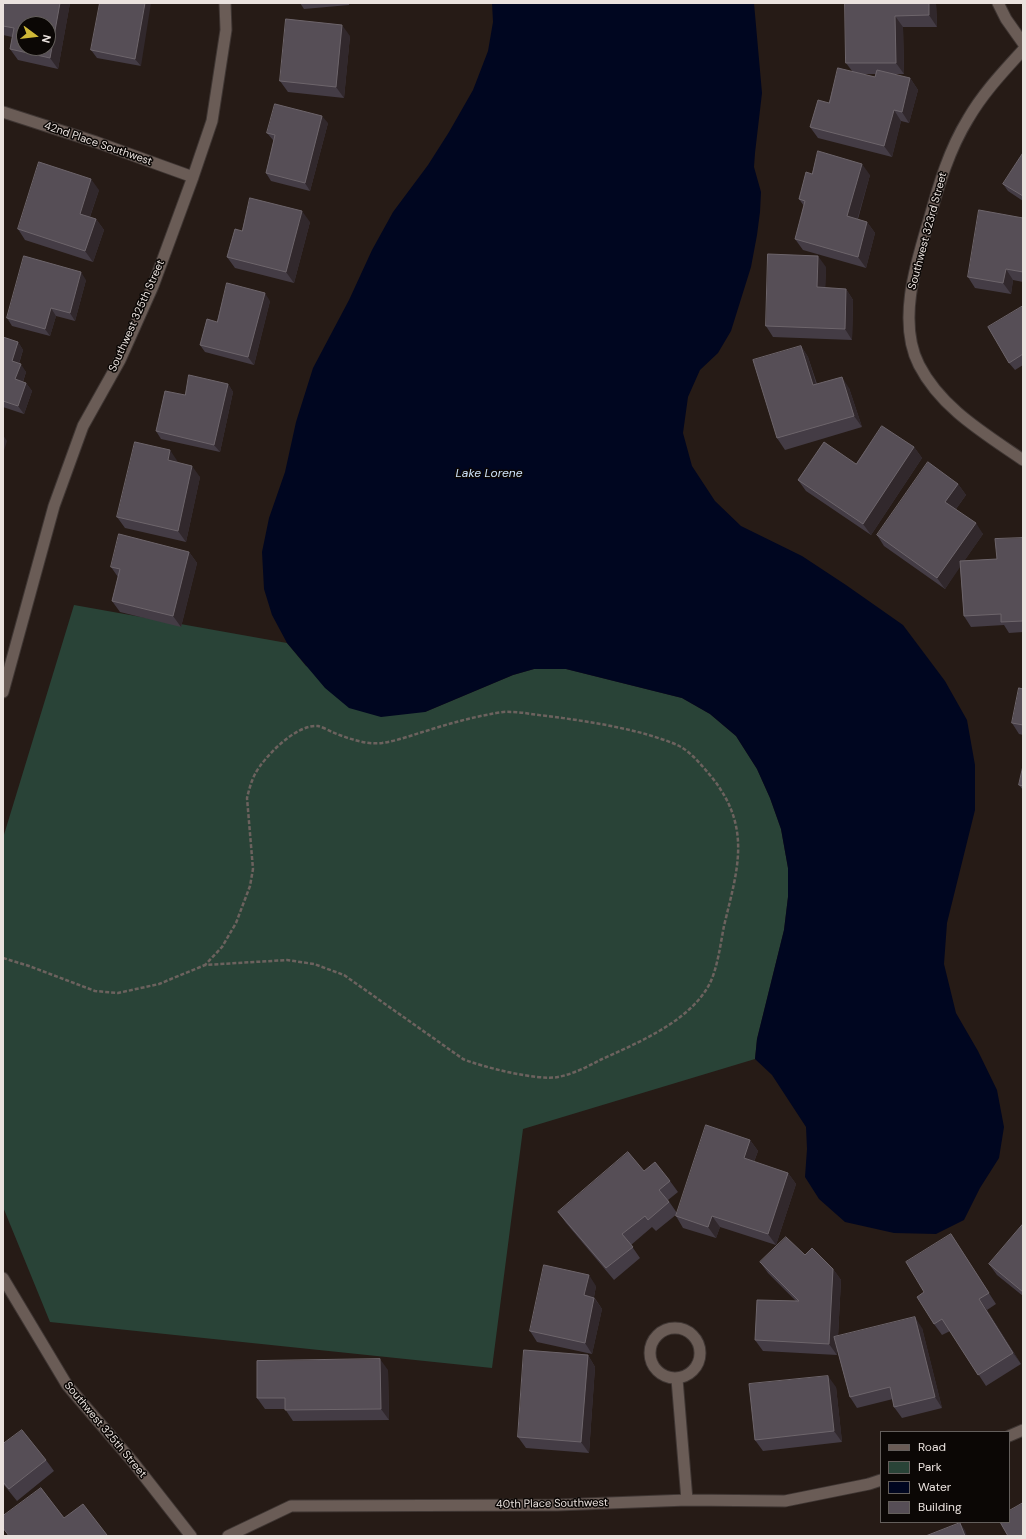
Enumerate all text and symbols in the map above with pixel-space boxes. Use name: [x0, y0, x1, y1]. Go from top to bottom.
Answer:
north arrow: [16, 16, 56, 56]
text: N: [39, 33, 54, 45]
street label: 42nd Place Southwest: [42, 119, 154, 169]
street label: Southwest 323rd Street: [906, 171, 950, 291]
street label: Southwest 325th Street: [106, 258, 168, 374]
water label: Lake Lorene: [455, 467, 523, 481]
street label: Southwest 325th Street: [61, 1379, 149, 1481]
legend: [880, 1431, 1010, 1523]
text: Road: [918, 1439, 946, 1455]
text: Park: [918, 1459, 942, 1475]
text: Water: [918, 1479, 951, 1495]
street label: 40th Place Southwest: [496, 1496, 608, 1512]
text: Building: [918, 1499, 962, 1515]

